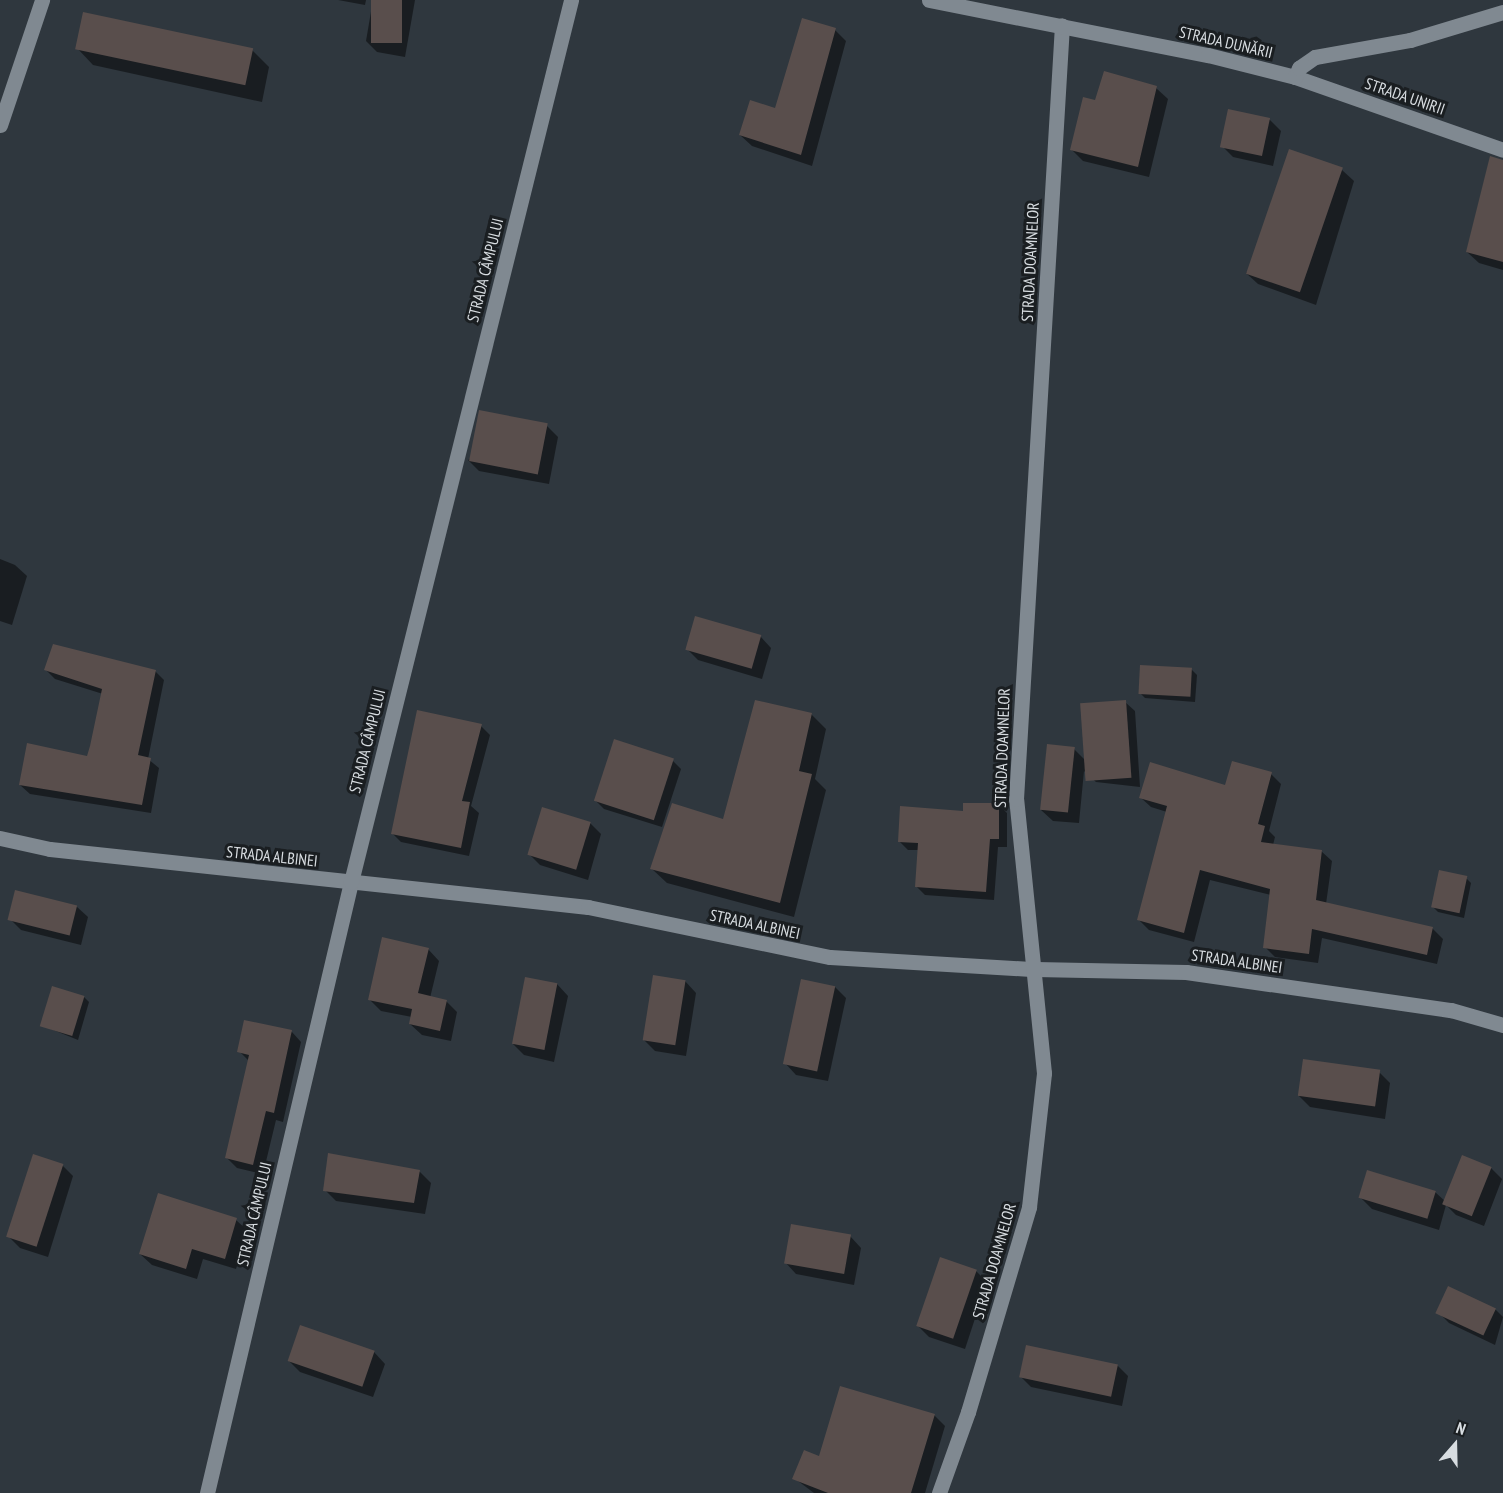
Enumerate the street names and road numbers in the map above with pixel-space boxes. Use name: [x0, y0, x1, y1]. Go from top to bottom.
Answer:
street label: STRADA DUNĂRII: [1177, 22, 1275, 62]
street label: STRADA UNIRII: [1362, 73, 1448, 119]
street label: STRADA DOAMNELOR: [1017, 201, 1043, 323]
street label: STRADA CÂMPULUI: [463, 216, 507, 324]
street label: STRADA CÂMPULUI: [345, 687, 389, 795]
street label: STRADA DOAMNELOR: [990, 688, 1014, 808]
street label: STRADA ALBINEI: [225, 842, 319, 870]
street label: STRADA ALBINEI: [708, 905, 802, 943]
street label: STRADA ALBINEI: [1190, 945, 1284, 977]
street label: STRADA CÂMPULUI: [233, 1160, 275, 1268]
street label: STRADA DOAMNELOR: [968, 1201, 1020, 1321]

